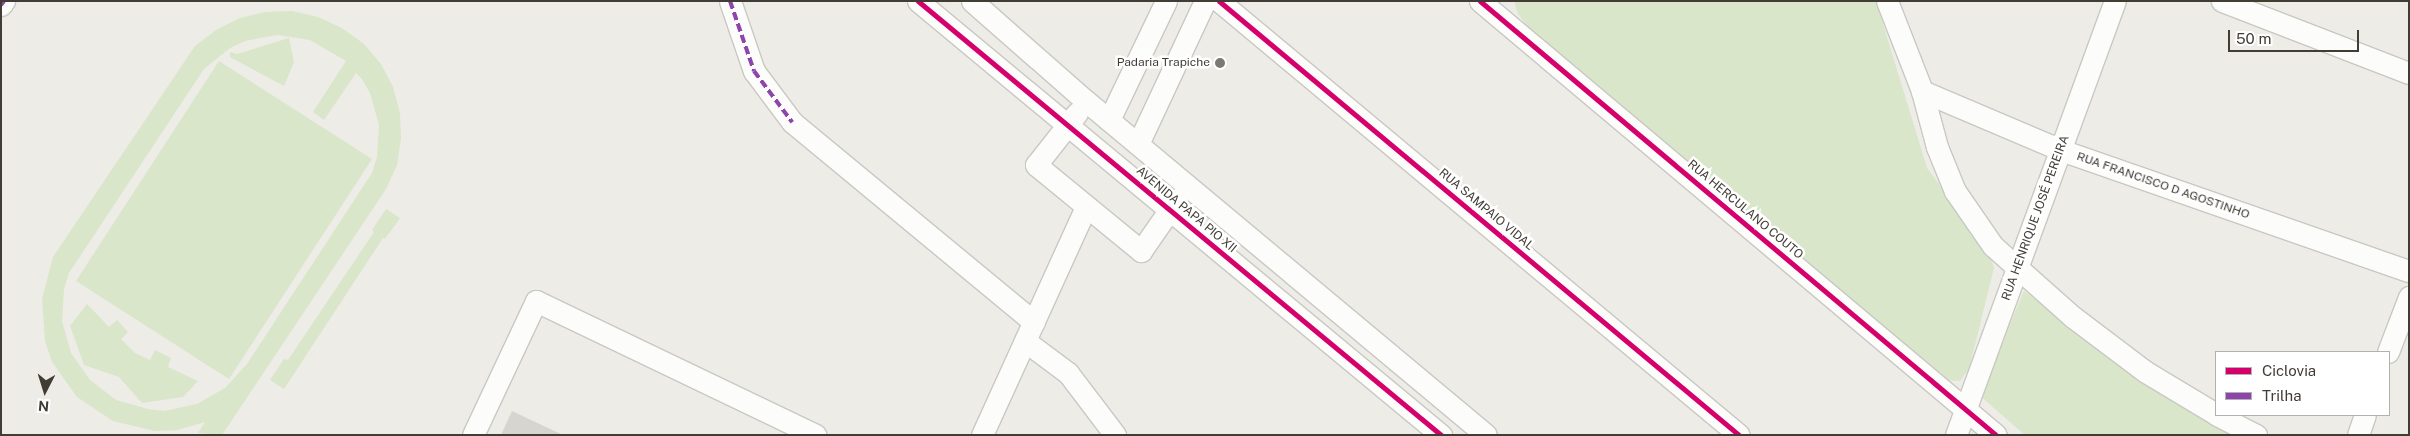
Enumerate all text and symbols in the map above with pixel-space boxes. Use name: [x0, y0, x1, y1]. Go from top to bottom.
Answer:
scale bar: [2230, 20, 2361, 52]
text: 50 m: [2236, 30, 2271, 47]
place label: Padaria Trapiche: [1117, 56, 1210, 70]
marker: Padaria Trapiche: [1214, 57, 1226, 69]
street label: RUA HENRIQUE JOSÉ PEREIRA: [1999, 133, 2073, 303]
street label: RUA FRANCISCO D AGOSTINHO: [2075, 150, 2251, 222]
street label: RUA HERCULANO COUTO: [1684, 157, 1806, 263]
street label: AVENIDA PAPA PIO XII: [1133, 164, 1239, 256]
street label: RUA SAMPAIO VIDAL: [1435, 166, 1537, 254]
legend: [2215, 351, 2390, 416]
text: Ciclovia: [2262, 362, 2316, 379]
north arrow: [20, 366, 70, 416]
text: Trilha: [2262, 387, 2301, 404]
text: N: [38, 397, 50, 414]

